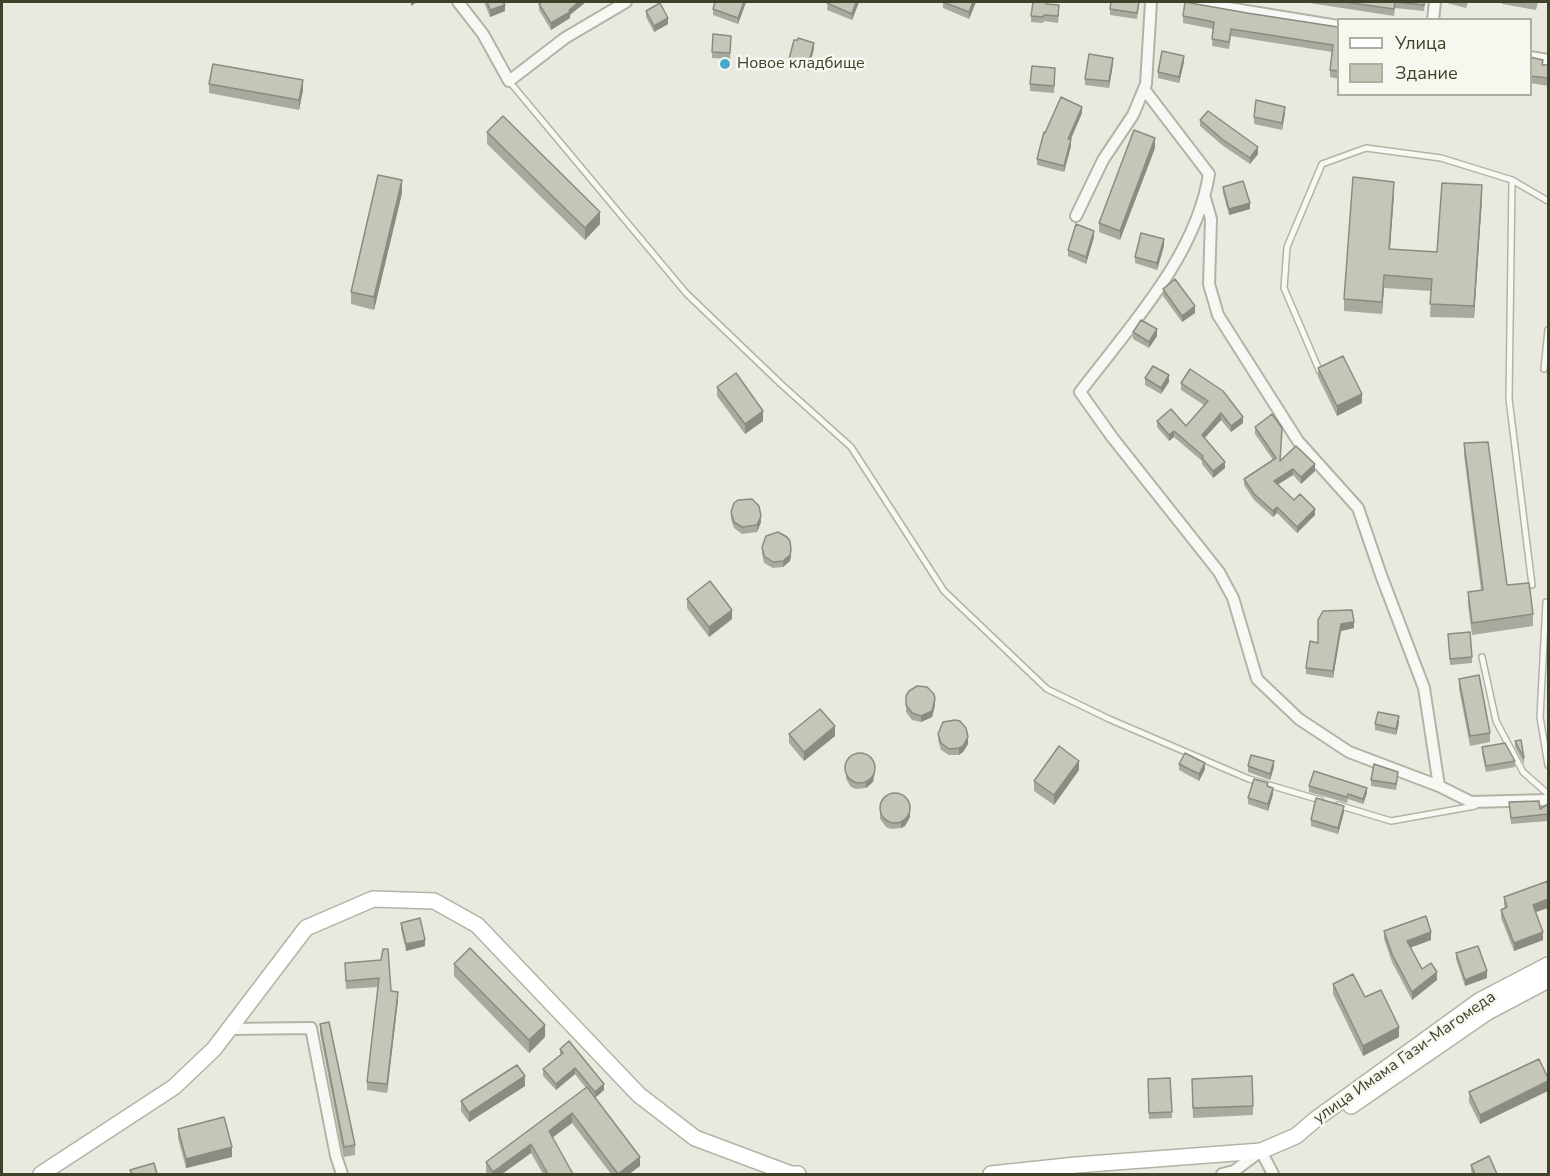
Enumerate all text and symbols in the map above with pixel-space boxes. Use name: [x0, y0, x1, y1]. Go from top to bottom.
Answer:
legend: [1337, 18, 1532, 96]
text: Улица: [1395, 31, 1446, 55]
place label: Новое кладбище: [737, 54, 865, 74]
marker: Новое кладбище: [718, 57, 732, 71]
text: Здание: [1395, 61, 1458, 85]
street label: улица Имама Гази-Магомеда: [1310, 988, 1500, 1128]

